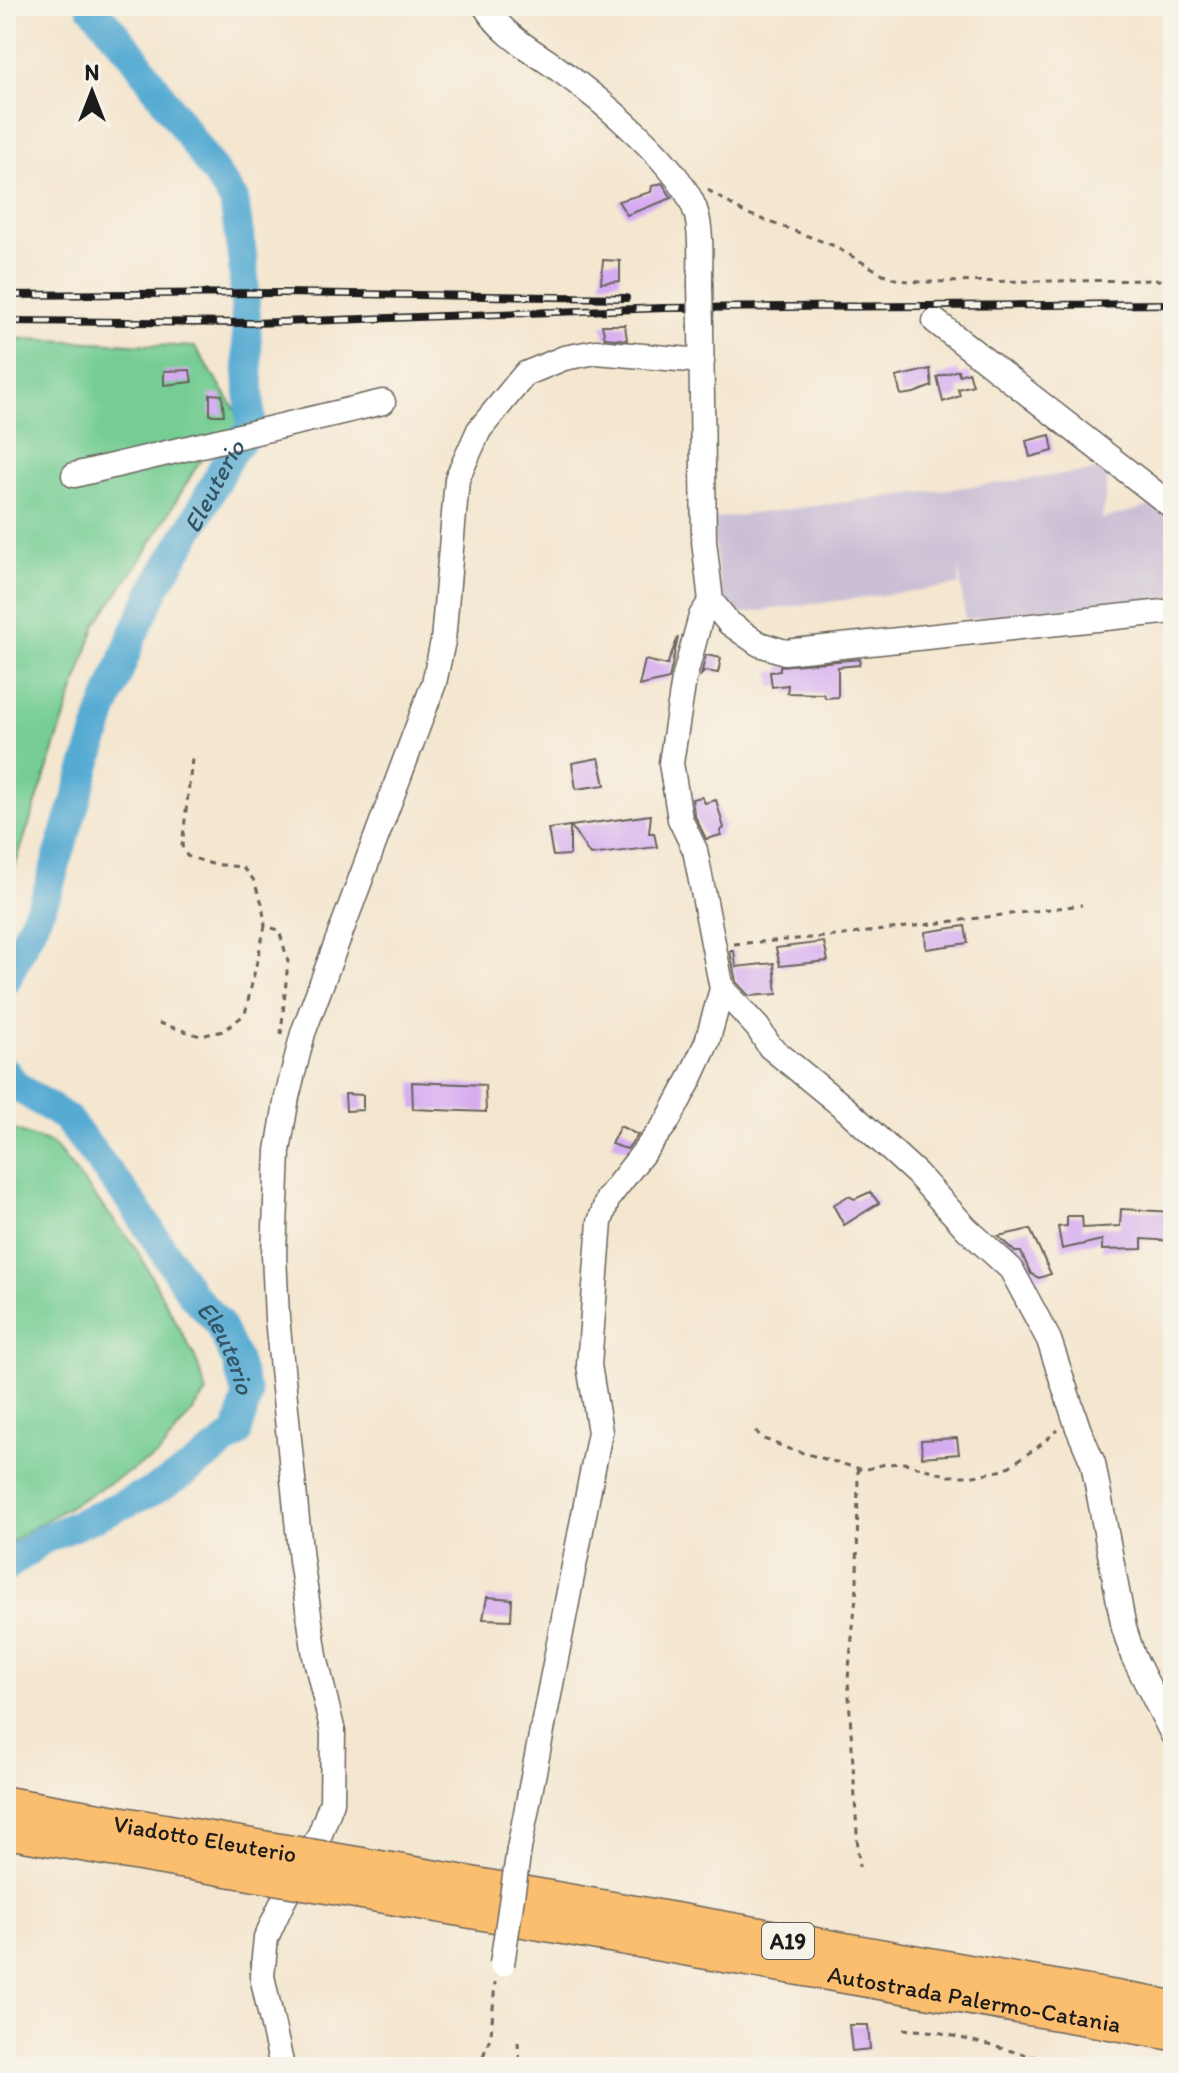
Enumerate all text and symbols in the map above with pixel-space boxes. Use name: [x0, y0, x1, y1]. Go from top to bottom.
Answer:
north arrow: [52, 52, 132, 132]
text: N: [85, 59, 99, 86]
water label: Eleuterio: [176, 432, 252, 538]
water label: Eleuterio: [190, 1294, 262, 1399]
street label: Viadotto Eleuterio: [111, 1808, 299, 1868]
road number: A19: [762, 1923, 814, 1959]
street label: Autostrada Palermo-Catania: [825, 1959, 1123, 2038]

